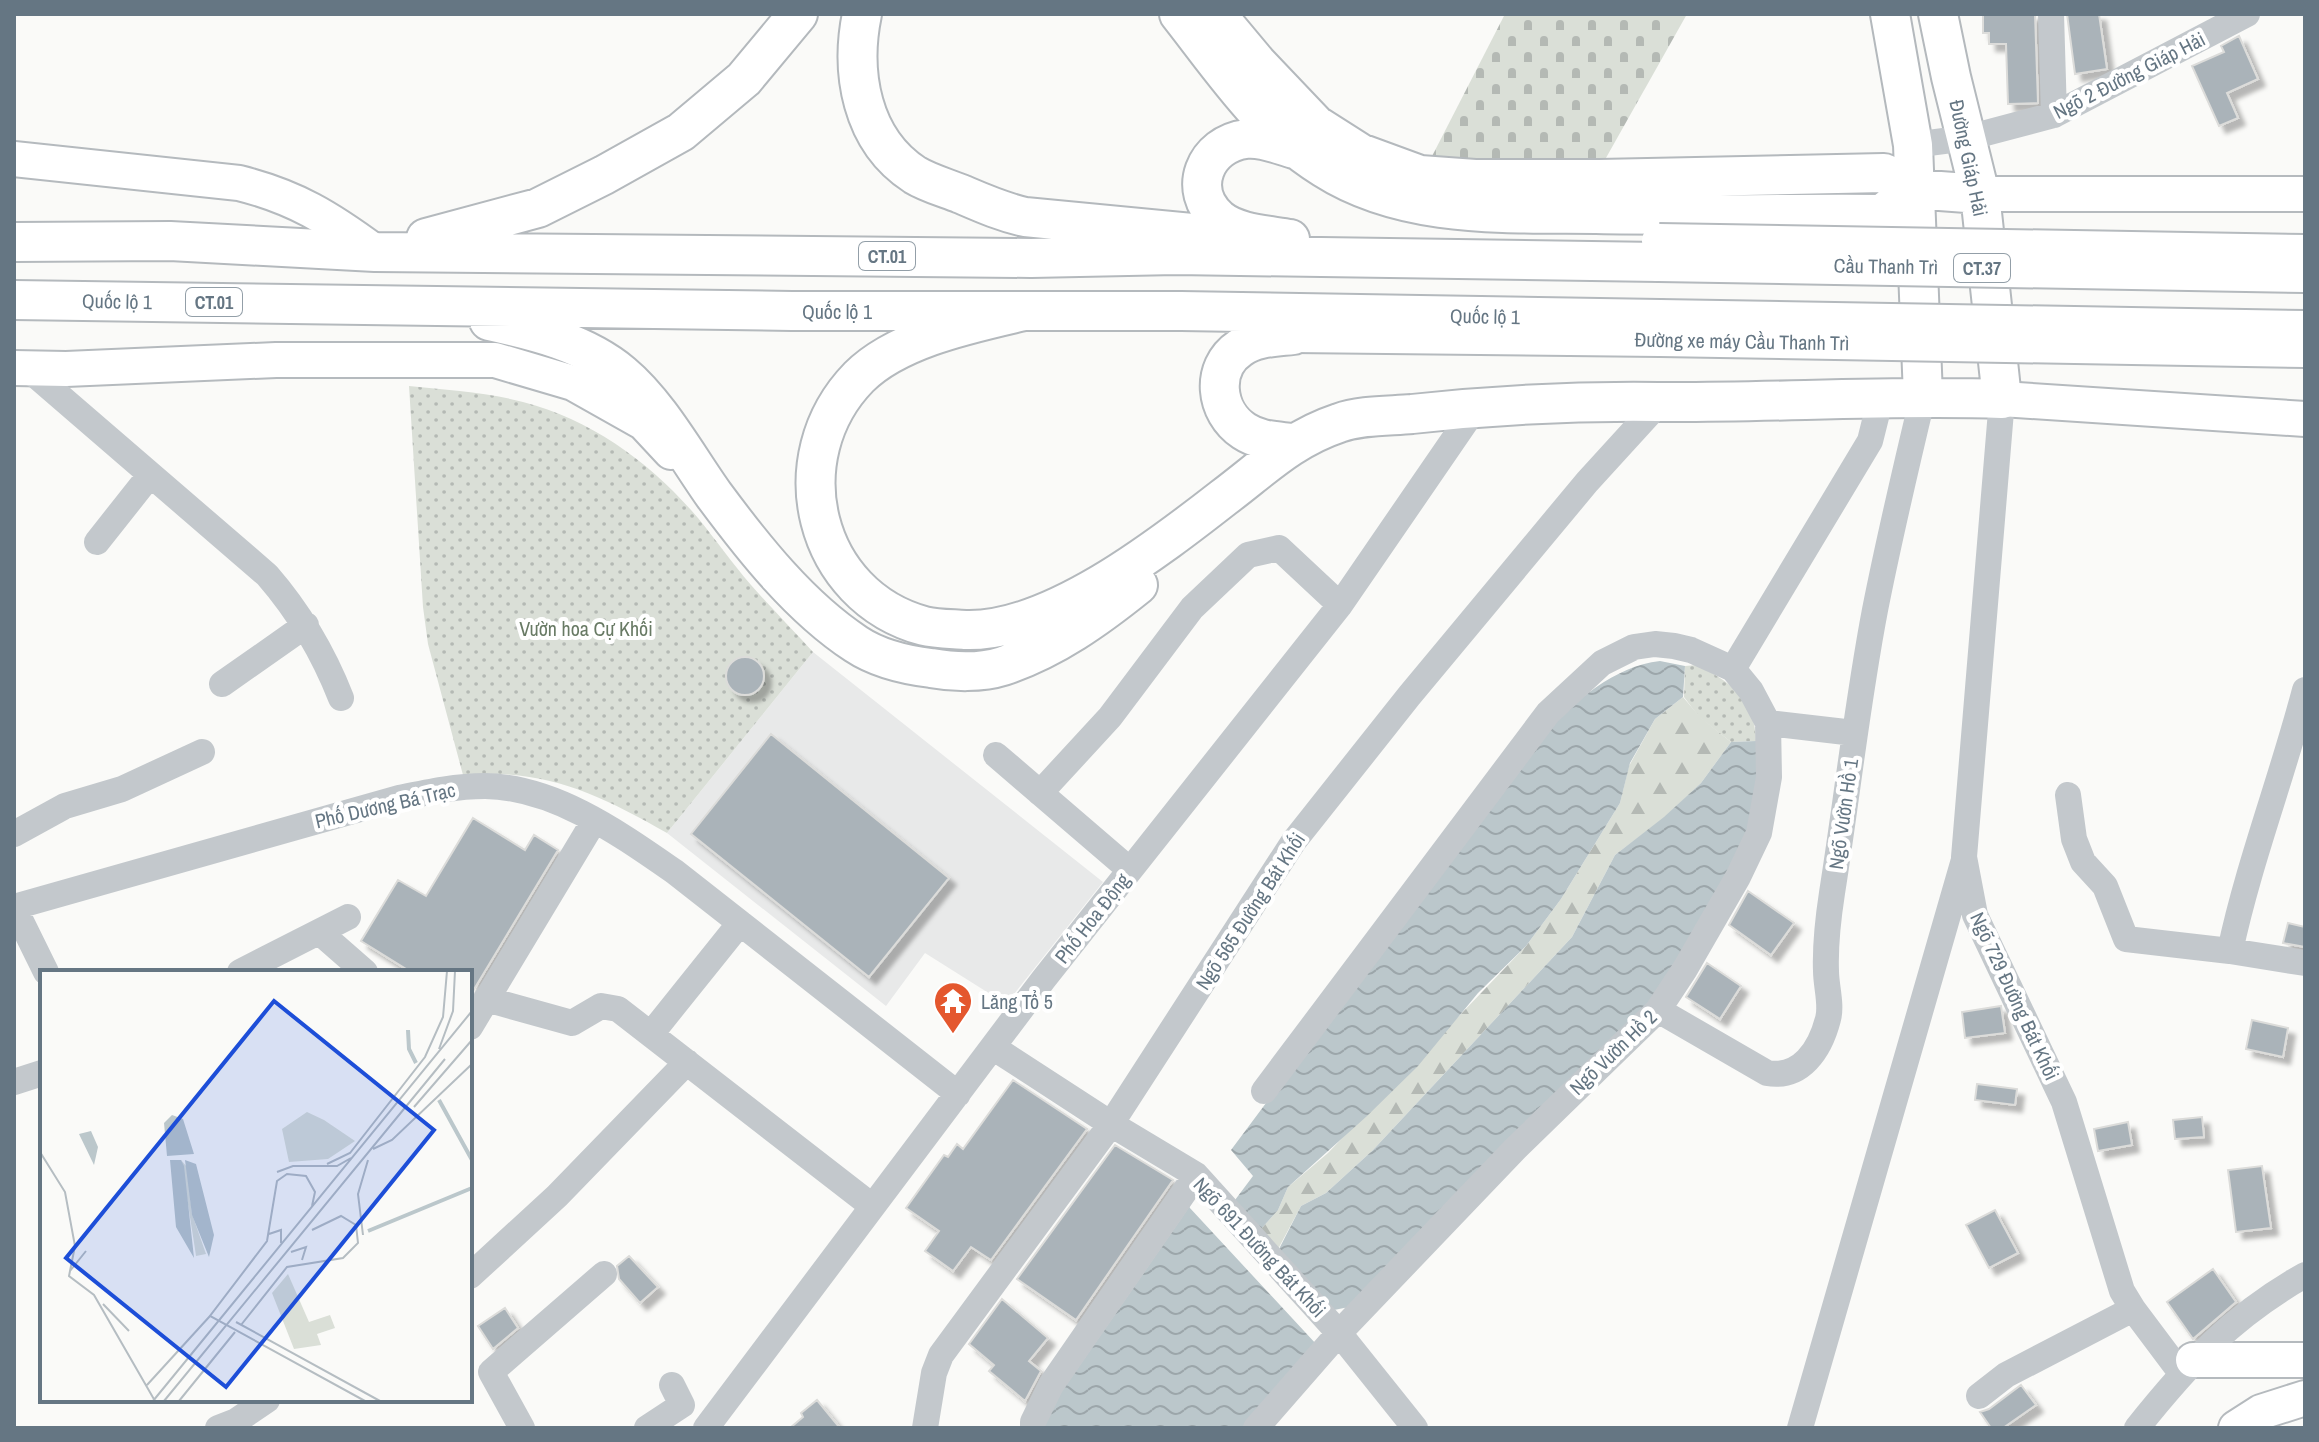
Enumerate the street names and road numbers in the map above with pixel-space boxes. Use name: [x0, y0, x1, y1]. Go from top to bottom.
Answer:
street label: Ngõ 2 Đường Giáp Hải: [2049, 25, 2209, 125]
street label: Đường Giáp Hải: [1943, 97, 1995, 219]
road number: CT.01: [859, 242, 915, 270]
street label: Cầu Thanh Trì: [1833, 252, 1939, 280]
road number: CT.37: [1954, 254, 2010, 282]
street label: Quốc lộ 1: [82, 287, 152, 315]
road number: CT.01: [186, 288, 242, 316]
street label: Quốc lộ 1: [802, 298, 872, 325]
street label: Quốc lộ 1: [1450, 302, 1520, 330]
street label: Đường xe máy Cầu Thanh Trì: [1634, 326, 1850, 356]
street label: Ngõ Vườn Hồ 1: [1822, 757, 1864, 871]
street label: Phố Dương Bá Trạc: [312, 776, 458, 834]
street label: Ngõ 565 Đường Bát Khối: [1189, 827, 1311, 995]
street label: Phố Hoa Động: [1048, 867, 1136, 969]
street label: Ngõ 729 Đường Bát Khối: [1964, 908, 2066, 1084]
street label: Ngõ Vườn Hồ 2: [1564, 1004, 1662, 1100]
street label: Ngõ 691 Đường Bát Khối: [1188, 1171, 1332, 1323]

